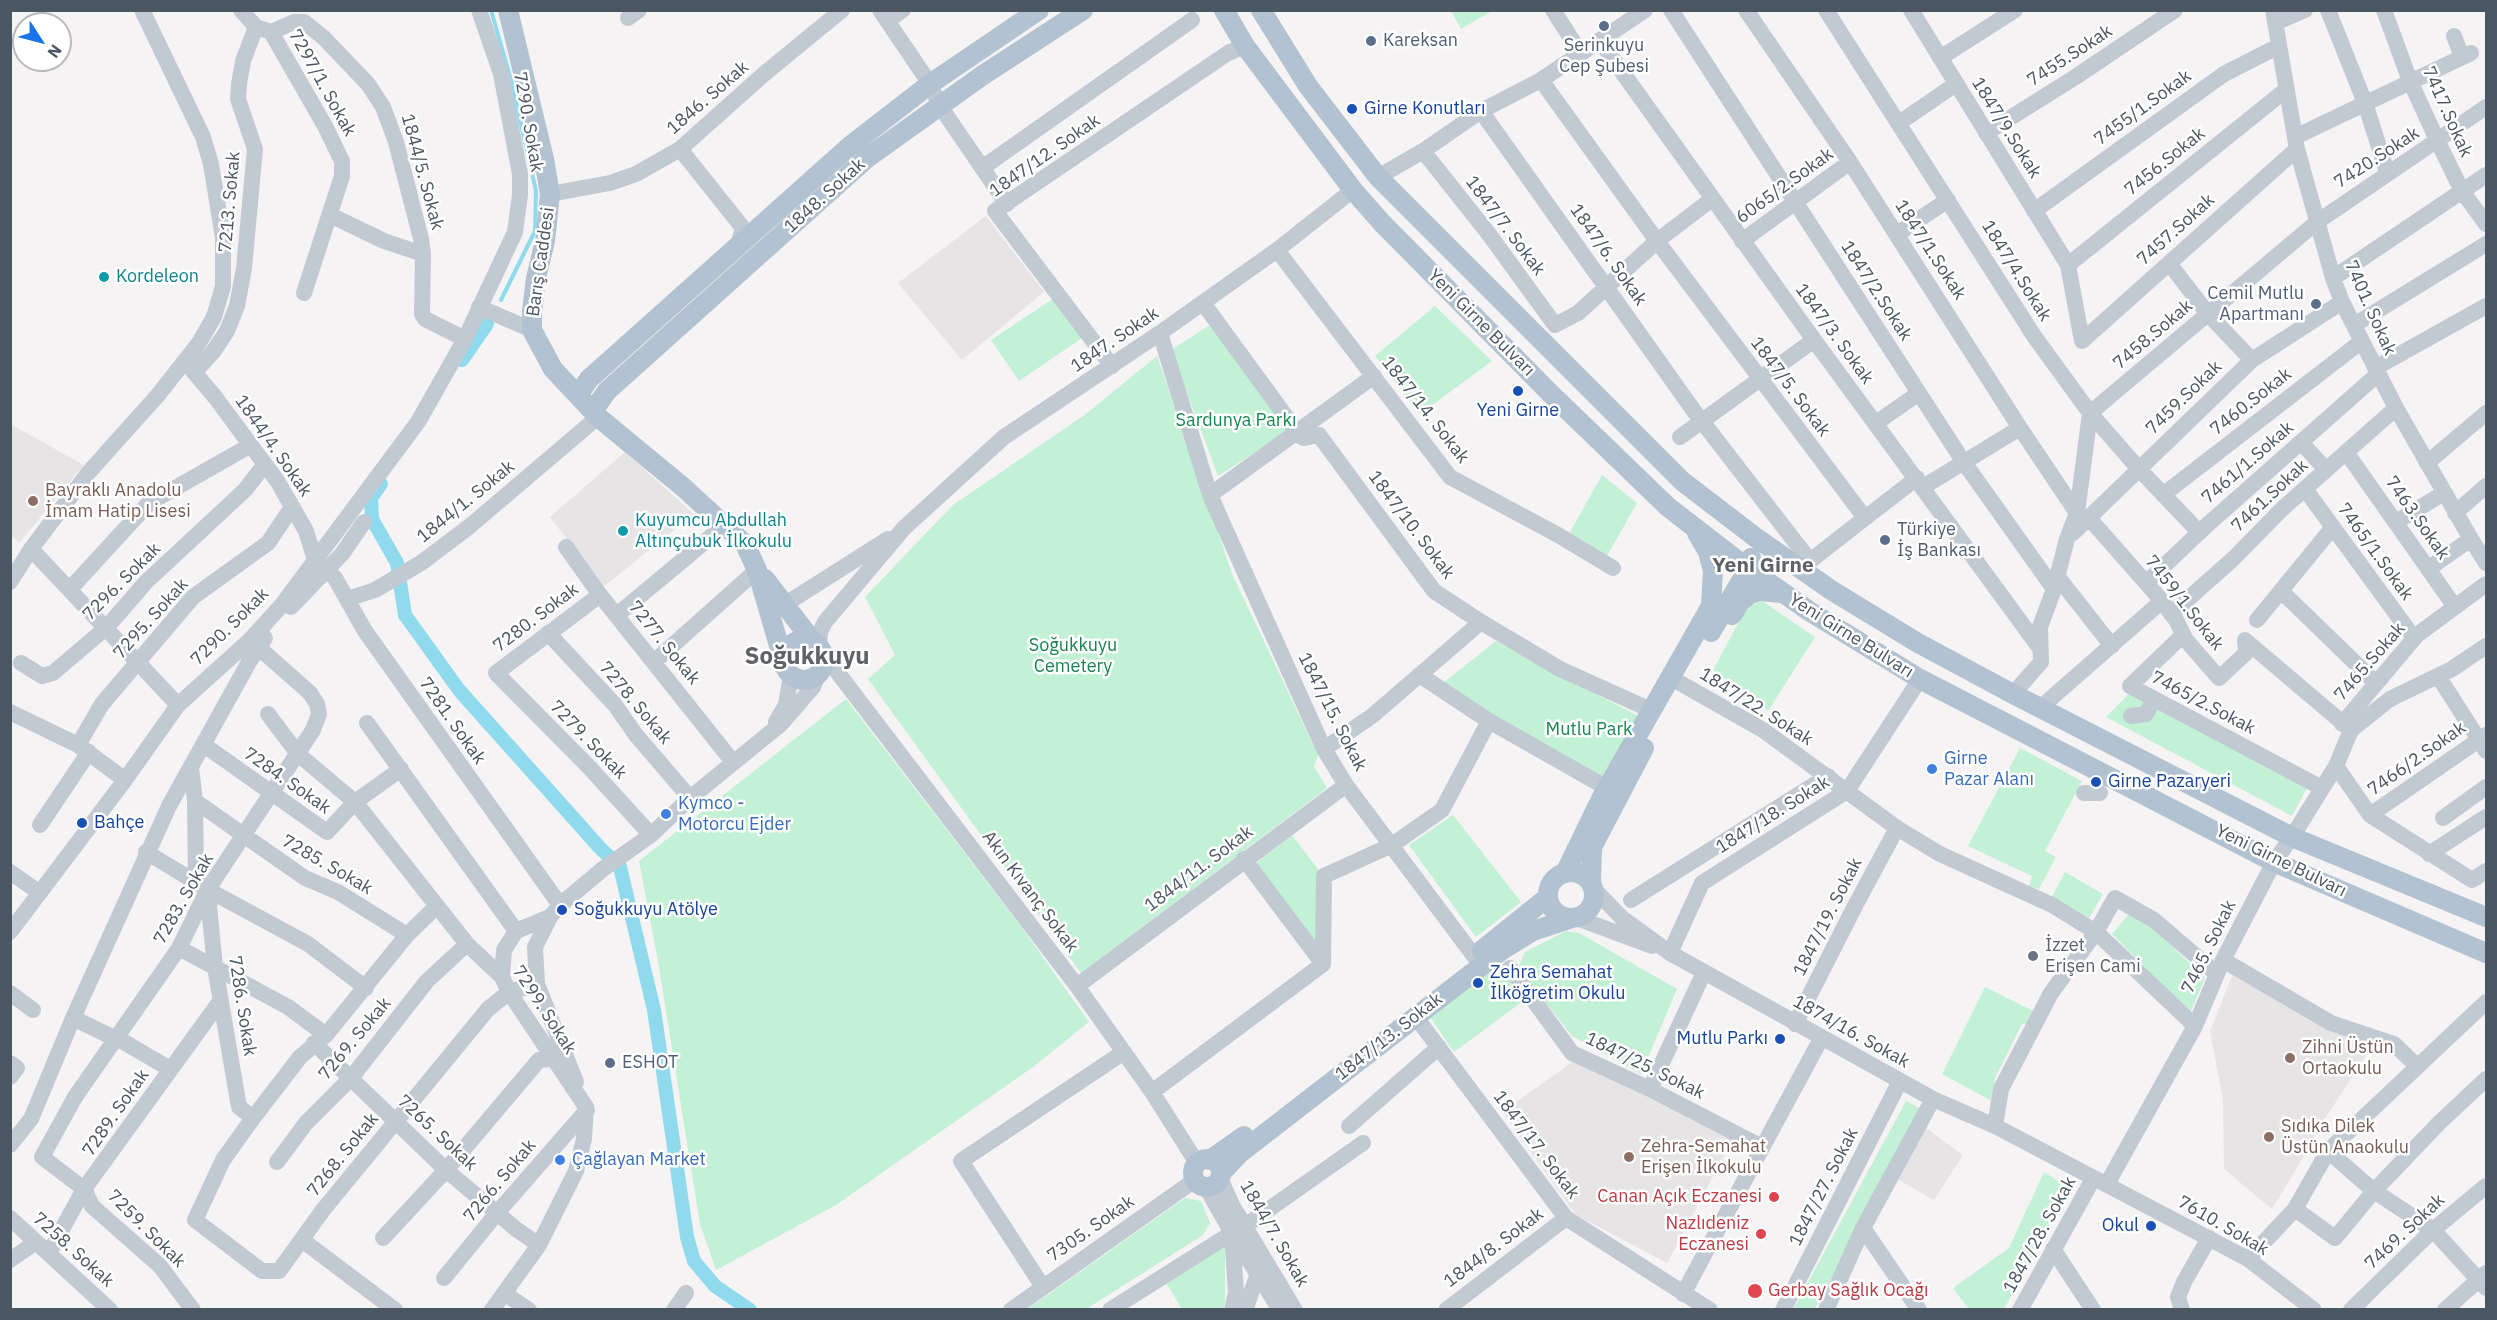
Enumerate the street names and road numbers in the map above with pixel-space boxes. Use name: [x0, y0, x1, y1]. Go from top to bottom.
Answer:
street label: 7455.Sokak: [2023, 20, 2117, 92]
street label: 7297/1. Sokak: [284, 26, 360, 140]
street label: 1846. Sokak: [663, 57, 753, 139]
street label: 7417.Sokak: [2417, 63, 2477, 161]
street label: 7455/1.Sokak: [2090, 66, 2196, 150]
street label: 7290. Sokak: [509, 70, 547, 174]
street label: 1847/9.Sokak: [1966, 74, 2046, 182]
street label: 1847/12. Sokak: [986, 110, 1104, 202]
street label: 1844/5. Sokak: [396, 112, 448, 232]
street label: 7420.Sokak: [2330, 122, 2424, 194]
street label: 7456.Sokak: [2120, 123, 2210, 201]
street label: 6065/2.Sokak: [1732, 144, 1838, 228]
street label: 7213. Sokak: [215, 151, 245, 253]
street label: 1848. Sokak: [780, 154, 870, 238]
street label: 1847/7. Sokak: [1461, 172, 1549, 280]
street label: 7457.Sokak: [2133, 189, 2219, 271]
street label: 1847/1.Sokak: [1890, 196, 1970, 304]
street label: 1847/6. Sokak: [1565, 200, 1651, 310]
street label: Barış Caddesi: [523, 206, 559, 318]
street label: 1847/4.Sokak: [1976, 217, 2056, 325]
street label: 1847/2.Sokak: [1836, 237, 1916, 345]
street label: 7401. Sokak: [2340, 257, 2400, 359]
street label: Yeni Girne Bulvarı: [1423, 265, 1539, 381]
street label: 1847/3. Sokak: [1790, 279, 1878, 389]
street label: 7458.Sokak: [2109, 296, 2197, 374]
street label: 1847. Sokak: [1067, 303, 1163, 377]
street label: 1847/5. Sokak: [1746, 333, 1834, 441]
street label: 1847/14. Sokak: [1377, 352, 1473, 468]
street label: 7459.Sokak: [2142, 356, 2226, 440]
street label: 7460.Sokak: [2206, 364, 2296, 440]
street label: 1844/4. Sokak: [230, 391, 316, 501]
street label: 7461/1.Sokak: [2198, 417, 2298, 509]
street label: 7461.Sokak: [2227, 455, 2313, 537]
street label: 1844/1. Sokak: [413, 456, 519, 548]
street label: 1847/10. Sokak: [1363, 467, 1459, 583]
street label: 7463.Sokak: [2380, 472, 2454, 564]
street label: 7465/1.Sokak: [2333, 499, 2417, 605]
street label: 7296. Sokak: [79, 539, 165, 625]
street label: 7459/1.Sokak: [2140, 551, 2228, 655]
street label: 7295. Sokak: [109, 574, 193, 664]
street label: 7280. Sokak: [489, 579, 583, 657]
street label: 7290. Sokak: [187, 584, 273, 670]
street label: Yeni Girne Bulvarı: [1785, 589, 1917, 683]
street label: 7277. Sokak: [624, 597, 704, 689]
street label: 7465.Sokak: [2330, 618, 2410, 706]
street label: 1847/15. Sokak: [1293, 649, 1371, 775]
street label: 7278. Sokak: [594, 657, 676, 749]
street label: 1847/22. Sokak: [1695, 663, 1817, 751]
street label: 7465/2.Sokak: [2147, 667, 2259, 739]
street label: 7281. Sokak: [414, 673, 490, 769]
street label: 7279. Sokak: [545, 696, 631, 784]
street label: 7466/2.Sokak: [2364, 717, 2470, 801]
street label: 7284. Sokak: [239, 743, 335, 819]
street label: 1847/18. Sokak: [1712, 771, 1834, 859]
street label: Yeni Girne Bulvarı: [2212, 820, 2350, 902]
street label: 1844/11. Sokak: [1141, 821, 1257, 917]
street label: Akın Kıvanç Sokak: [977, 827, 1083, 957]
street label: 7285. Sokak: [278, 830, 376, 900]
street label: 7283. Sokak: [149, 850, 219, 948]
street label: 1847/19. Sokak: [1789, 854, 1867, 980]
street label: 7465. Sokak: [2177, 897, 2241, 997]
street label: 7286. Sokak: [223, 954, 261, 1058]
street label: 7299. Sokak: [507, 962, 581, 1058]
street label: 1847/13. Sokak: [1331, 989, 1447, 1085]
street label: 1874/16. Sokak: [1789, 991, 1913, 1073]
street label: 7269. Sokak: [314, 993, 396, 1085]
street label: 1847/25. Sokak: [1582, 1028, 1708, 1104]
street label: 7289. Sokak: [78, 1065, 154, 1161]
street label: 1847/17. Sokak: [1488, 1087, 1584, 1203]
street label: 7265. Sokak: [393, 1091, 481, 1175]
street label: 7268. Sokak: [303, 1109, 383, 1201]
street label: 1847/27. Sokak: [1785, 1124, 1863, 1250]
street label: 7266. Sokak: [459, 1135, 541, 1227]
street label: 1847/28. Sokak: [1999, 1173, 2081, 1297]
street label: 1844/7. Sokak: [1235, 1177, 1313, 1291]
street label: 7259. Sokak: [103, 1186, 189, 1272]
street label: 7469. Sokak: [2361, 1190, 2449, 1274]
street label: 7305. Sokak: [1043, 1191, 1139, 1267]
street label: 7610. Sokak: [2174, 1191, 2272, 1261]
street label: 1844/8. Sokak: [1440, 1204, 1548, 1292]
street label: 7258. Sokak: [28, 1208, 118, 1292]

